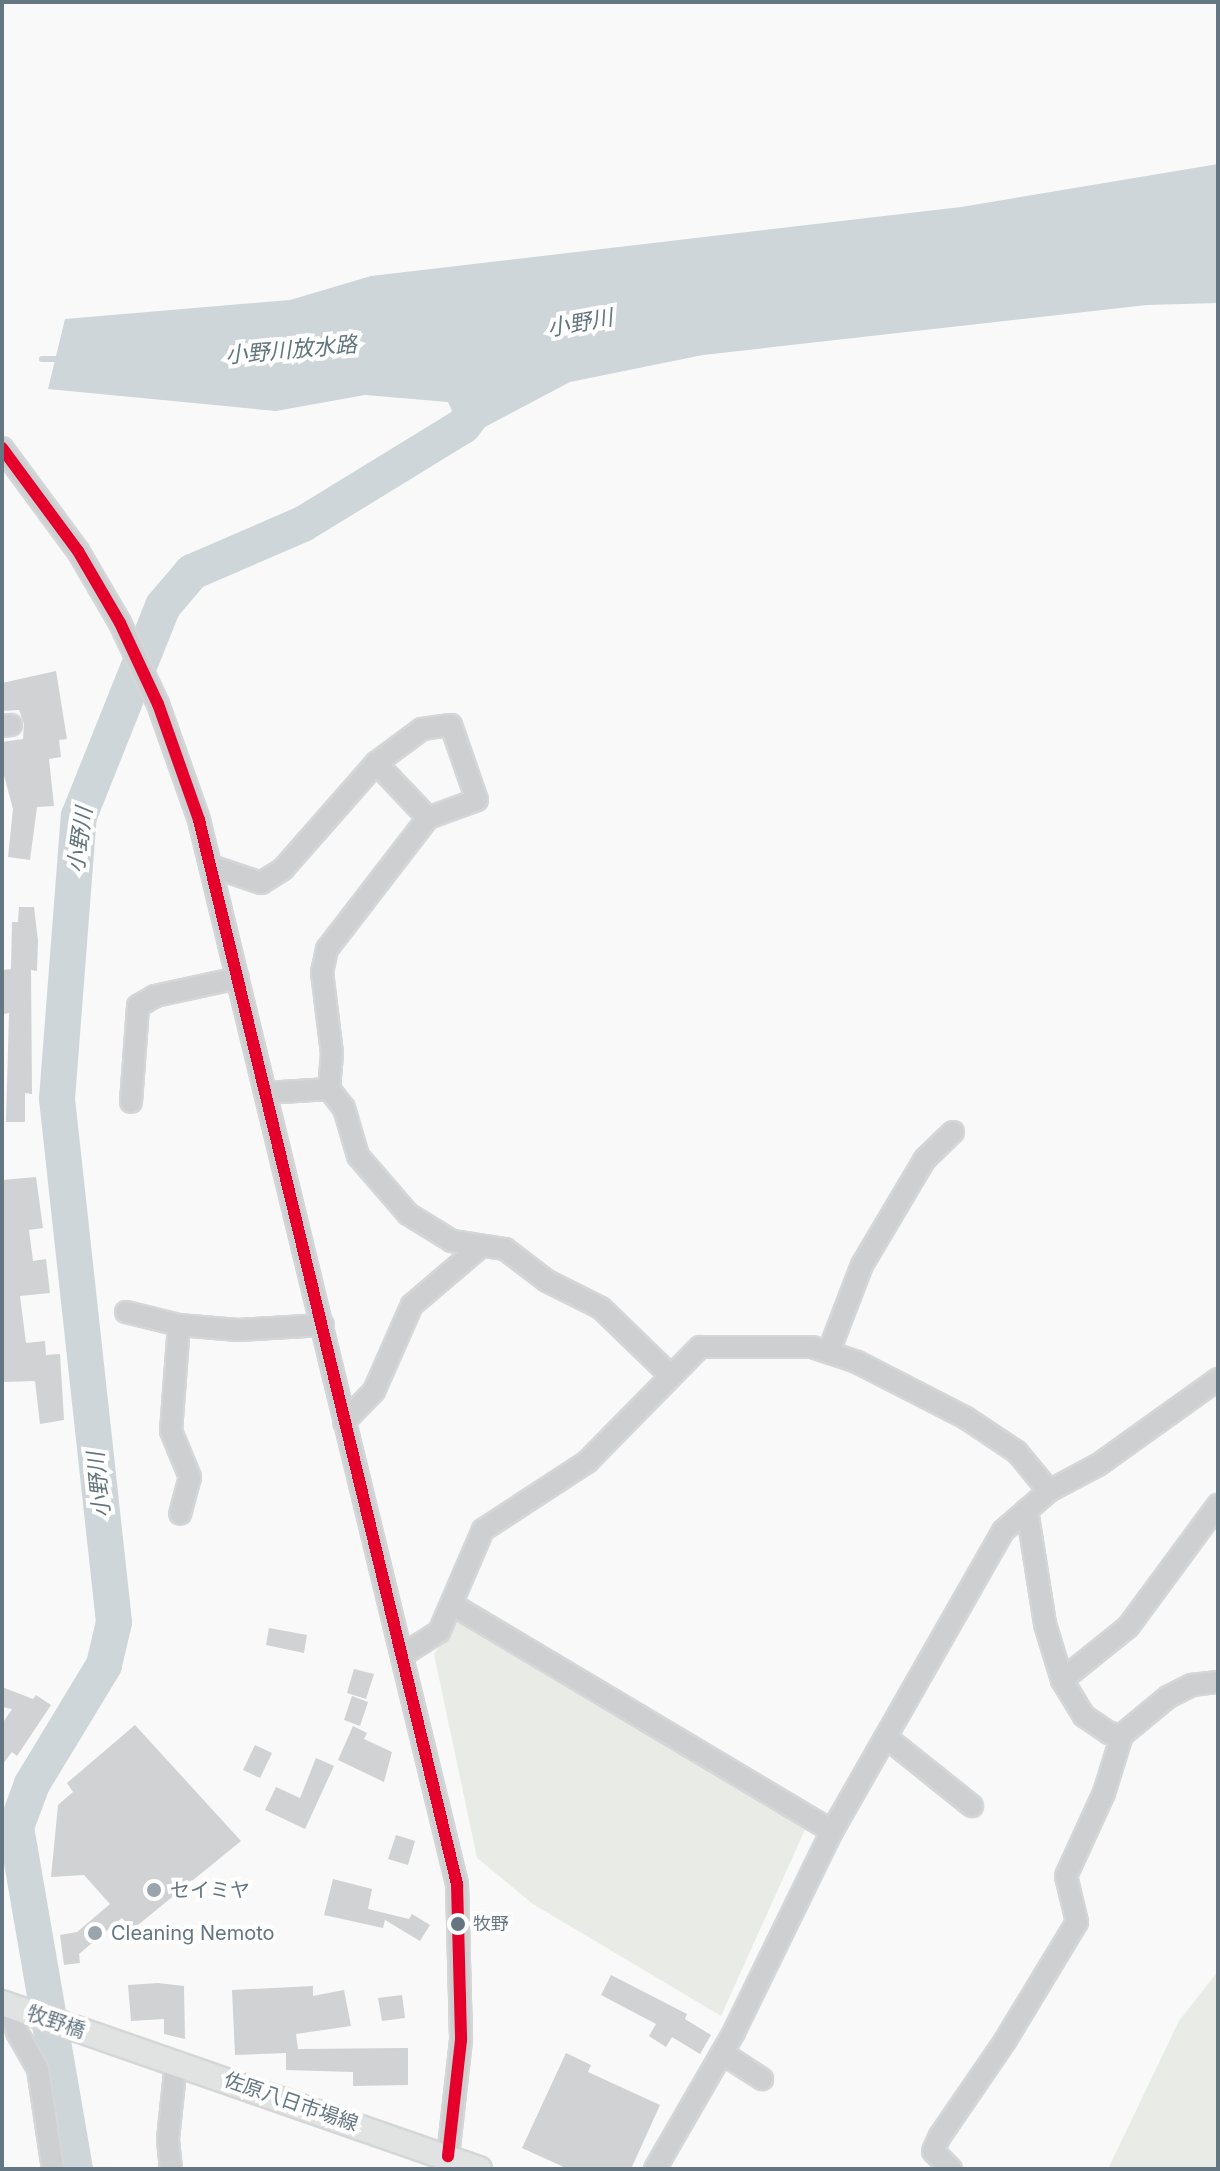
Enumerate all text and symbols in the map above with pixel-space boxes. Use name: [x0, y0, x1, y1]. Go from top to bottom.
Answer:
water label: 小野川: [545, 304, 615, 342]
water label: 小野川放水路: [224, 331, 358, 369]
water label: 小野川: [62, 805, 98, 875]
water label: 小野川: [82, 1451, 116, 1519]
place label: セイミヤ: [170, 1878, 250, 1902]
marker: セイミヤ: [145, 1881, 163, 1899]
place label: 牧野: [473, 1913, 509, 1935]
marker: 牧野: [450, 1916, 466, 1932]
place label: Cleaning Nemoto: [111, 1921, 274, 1945]
marker: Cleaning Nemoto: [86, 1924, 104, 1942]
street label: 牧野橋: [24, 2001, 88, 2043]
street label: 佐原八日市場線: [221, 2068, 361, 2136]

